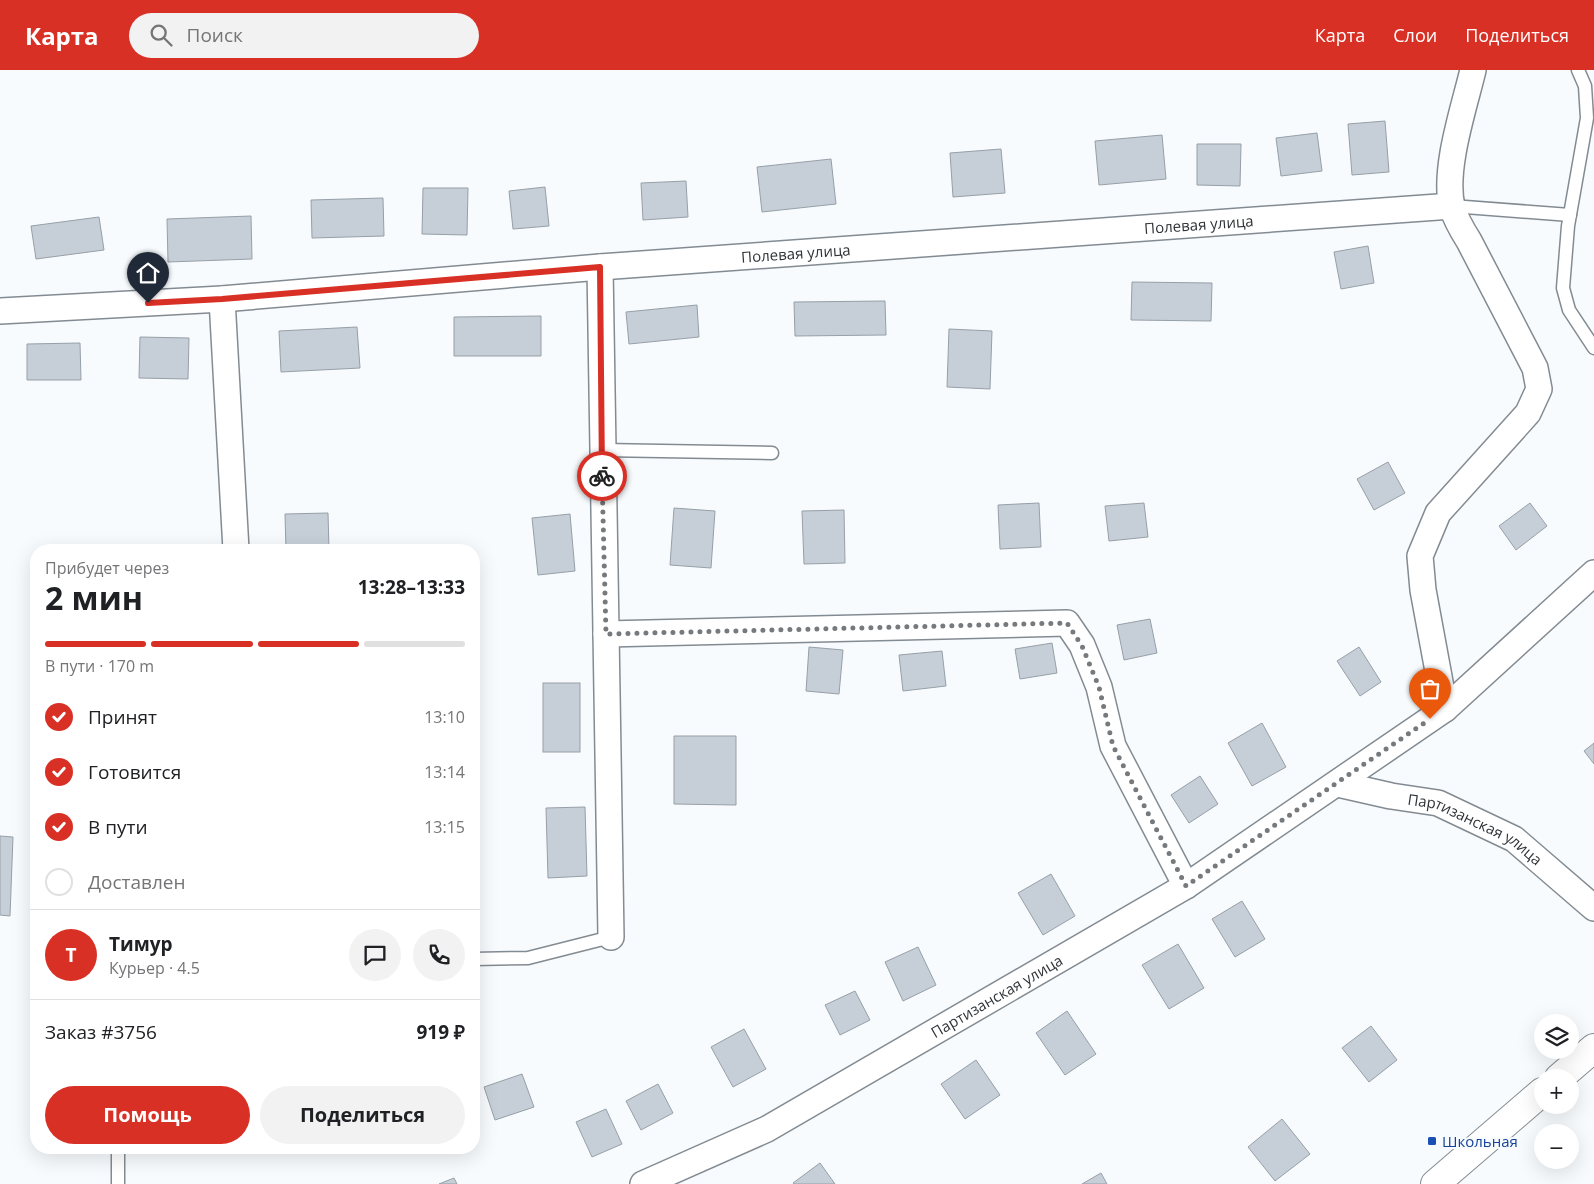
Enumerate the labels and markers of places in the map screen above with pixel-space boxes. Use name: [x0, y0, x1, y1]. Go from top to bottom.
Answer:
pin: [127, 252, 169, 303]
pin: [1409, 668, 1451, 719]
place label: Школьная: [1442, 1131, 1518, 1151]
marker: Школьная: [1426, 1135, 1438, 1147]

